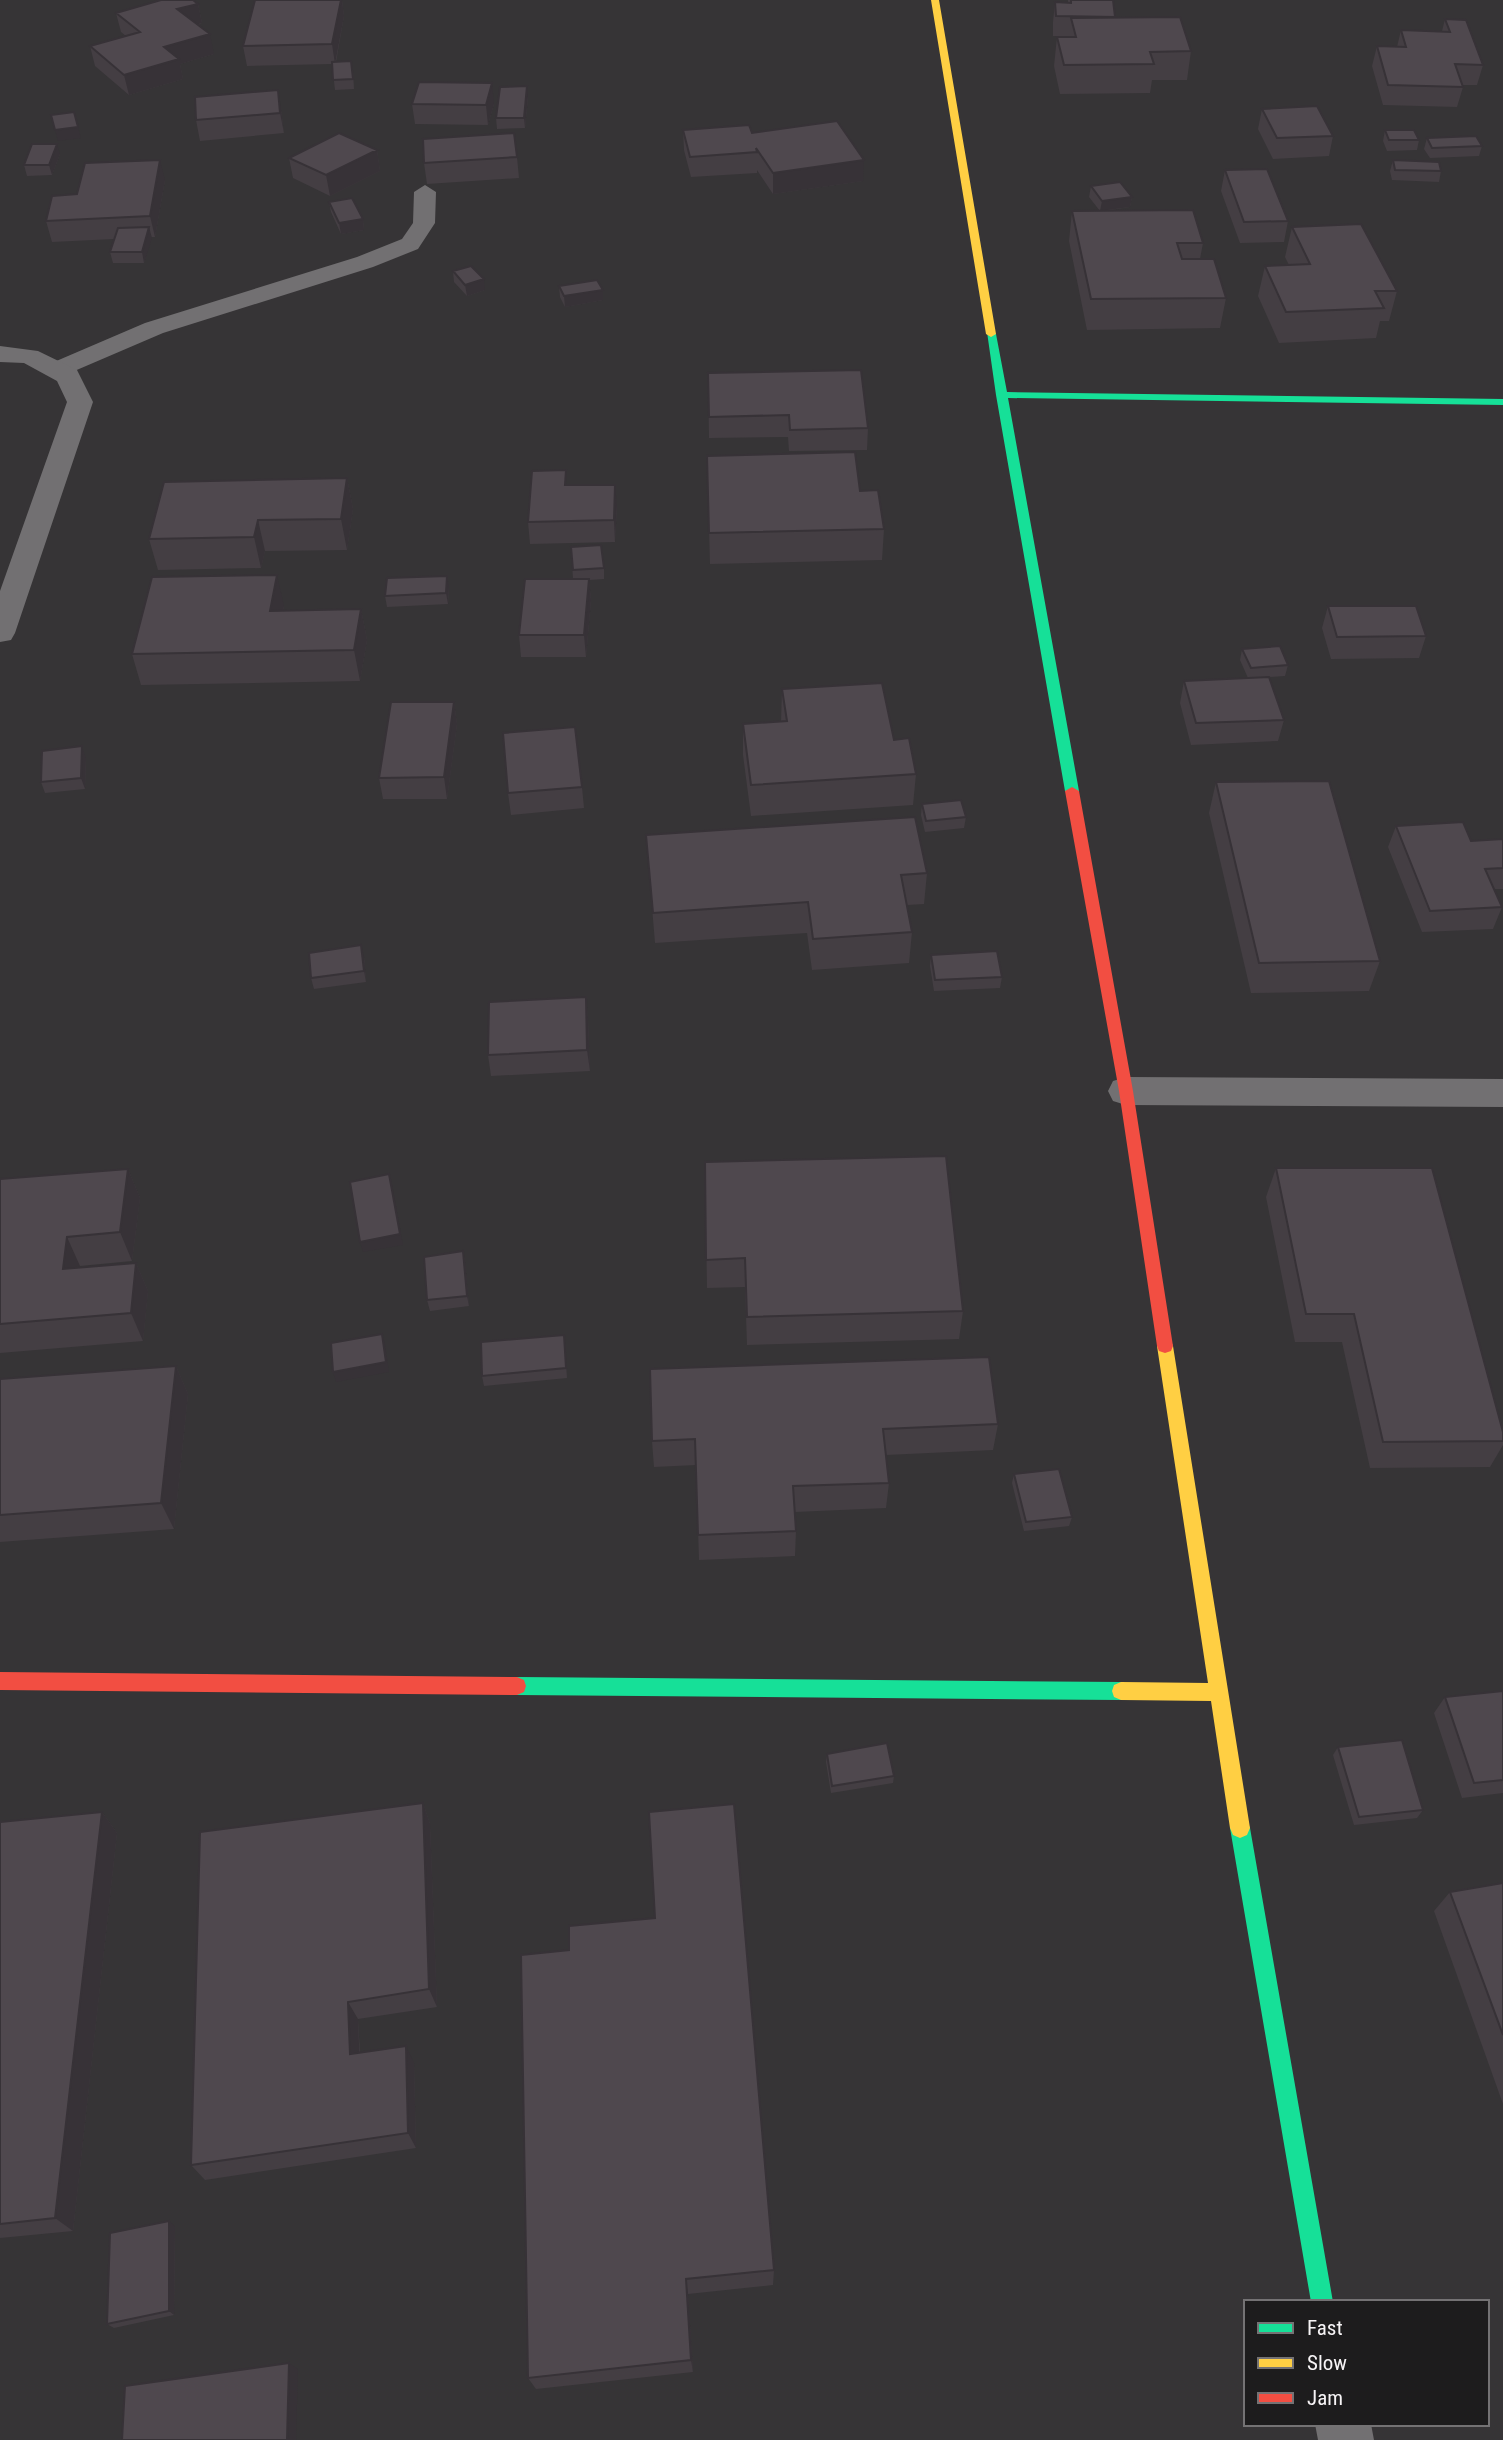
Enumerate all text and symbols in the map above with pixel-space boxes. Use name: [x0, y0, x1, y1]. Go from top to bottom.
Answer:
legend: [1244, 2300, 1489, 2426]
text: Fast: [1307, 2316, 1343, 2340]
text: Slow: [1307, 2351, 1347, 2375]
text: Jam: [1307, 2386, 1343, 2410]

